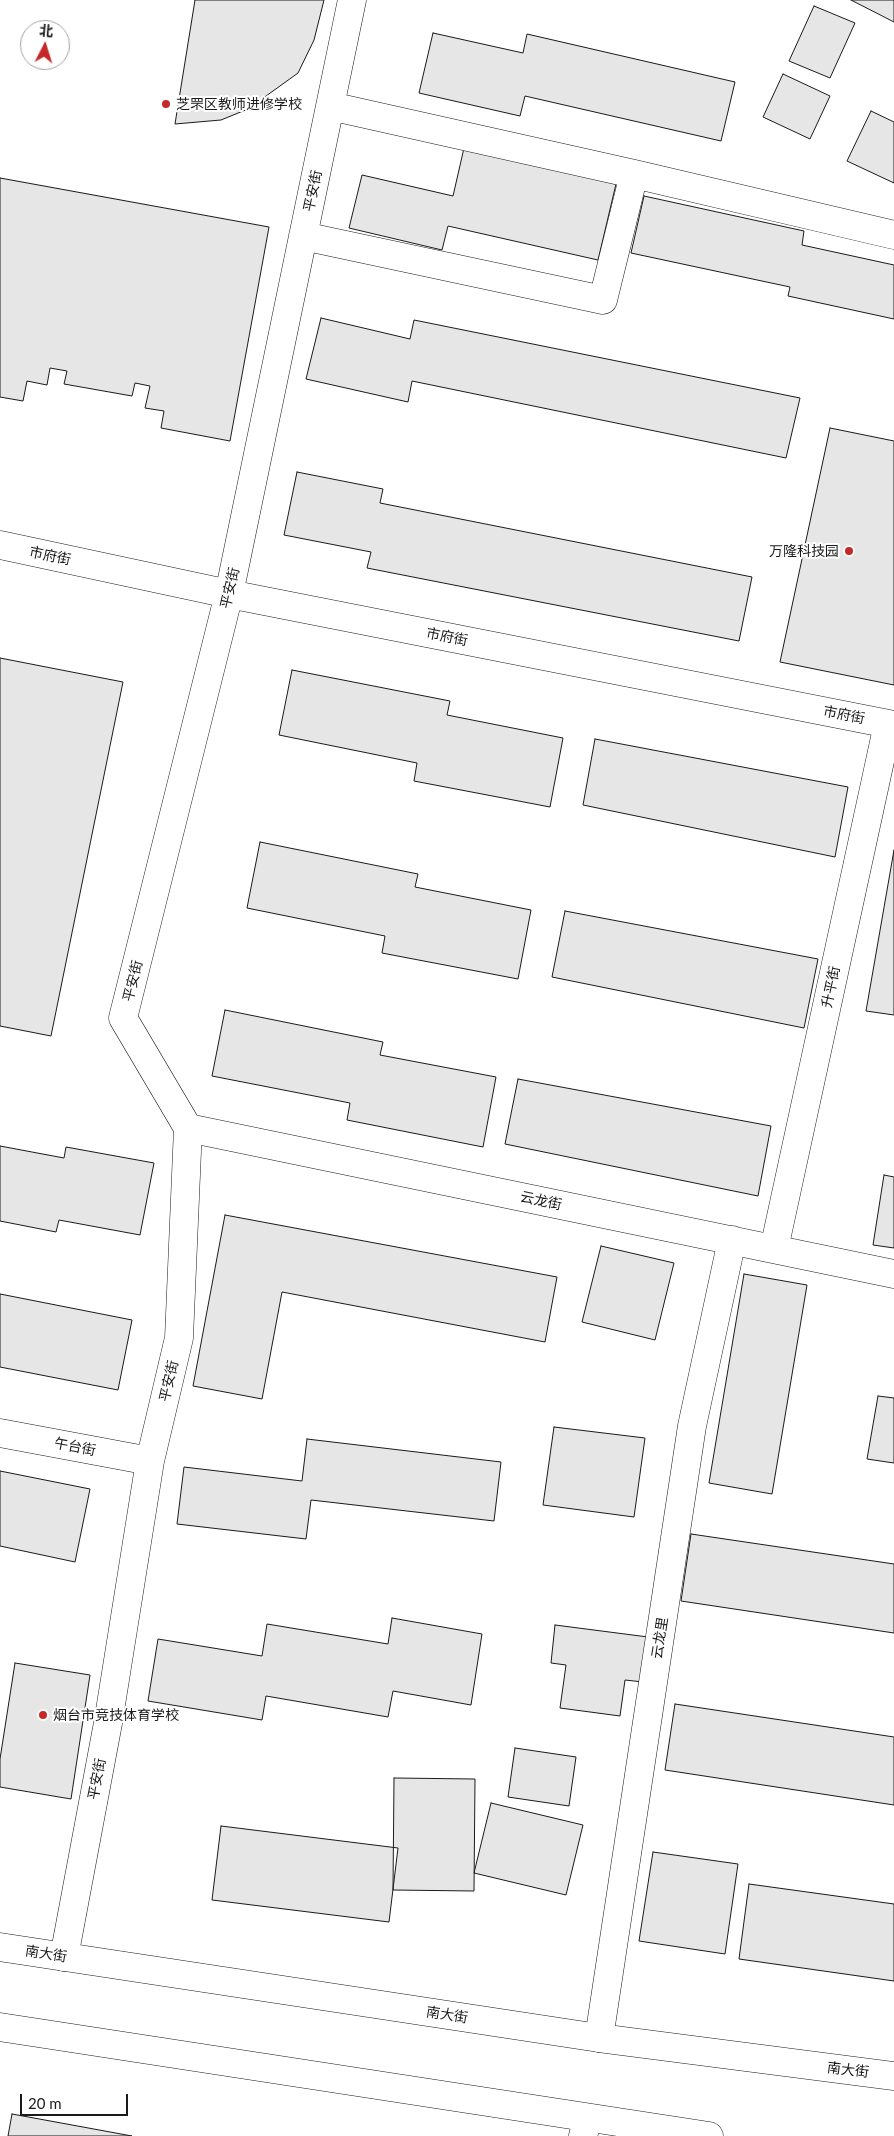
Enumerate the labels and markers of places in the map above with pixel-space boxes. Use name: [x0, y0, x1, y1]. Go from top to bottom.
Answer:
place label: 芝罘区教师进修学校: [176, 96, 302, 112]
marker: 芝罘区教师进修学校: [160, 98, 172, 110]
place label: 万隆科技园: [769, 543, 839, 559]
marker: 万隆科技园: [843, 545, 855, 557]
place label: 烟台市竞技体育学校: [53, 1707, 179, 1723]
marker: 烟台市竞技体育学校: [37, 1709, 49, 1721]

